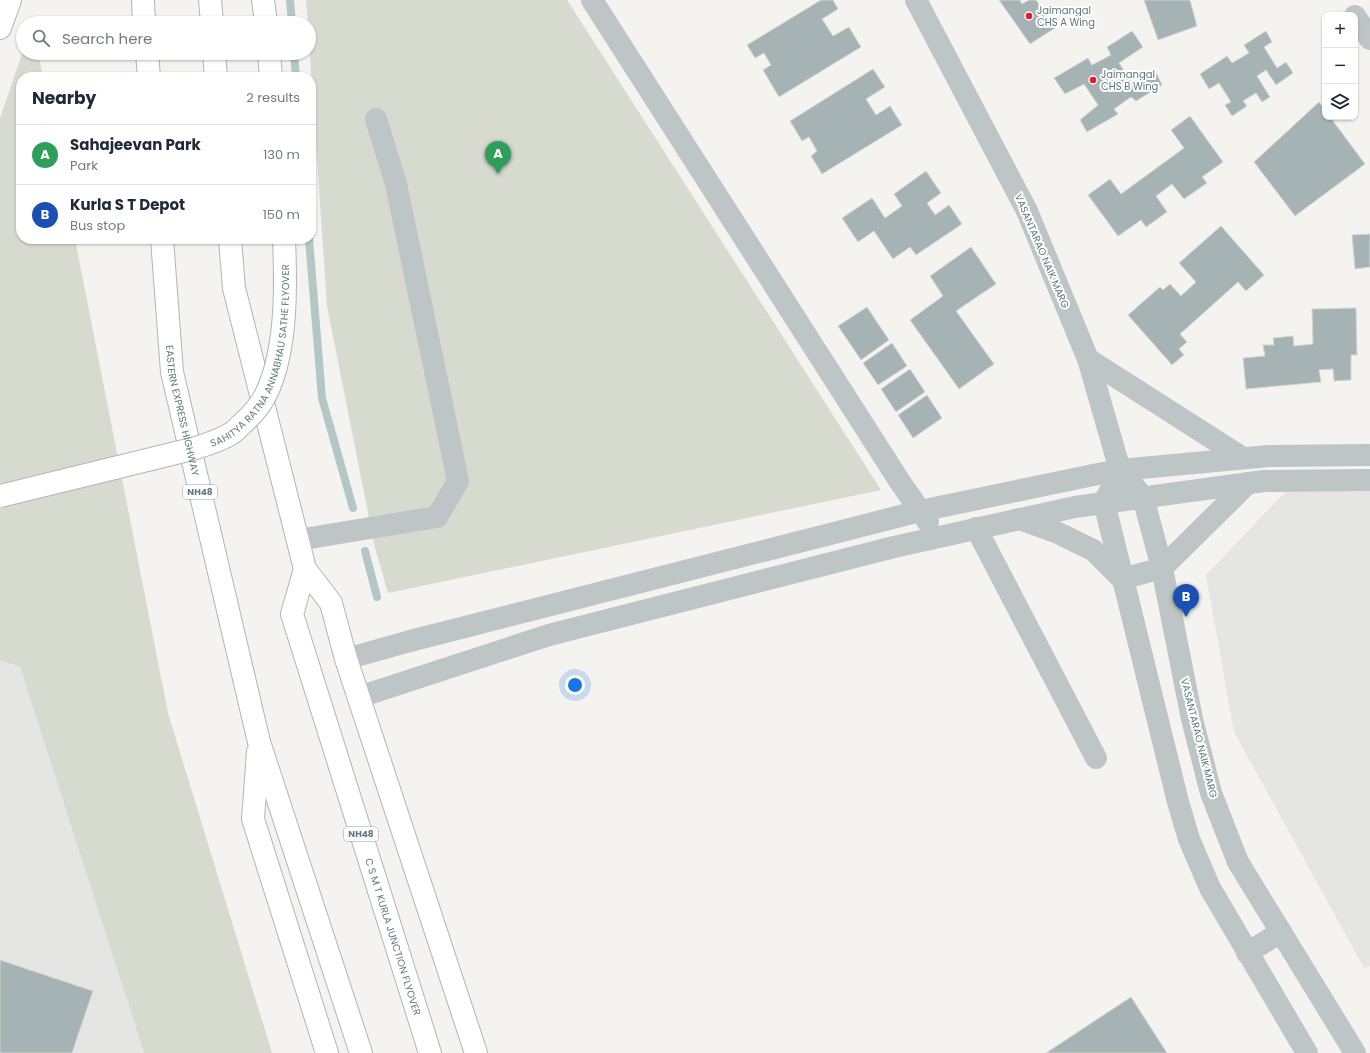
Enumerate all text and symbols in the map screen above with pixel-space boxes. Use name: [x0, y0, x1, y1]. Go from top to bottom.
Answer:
place label: Jaimangal CHS A Wing: [1037, 3, 1095, 30]
marker: Jaimangal CHS A Wing: [1024, 11, 1034, 21]
map controls: [1322, 12, 1358, 120]
button: +: [1322, 12, 1358, 48]
search box: [16, 16, 316, 60]
icon: search: [30, 27, 52, 49]
text: Search here: [62, 28, 152, 49]
button: −: [1322, 48, 1358, 84]
place label: Jaimangal CHS B Wing: [1101, 67, 1158, 94]
marker: Jaimangal CHS B Wing: [1088, 75, 1098, 85]
button: layers: [1322, 84, 1358, 120]
text: Nearby: [32, 86, 96, 110]
text: 2 results: [246, 88, 300, 107]
text: Sahajeevan Park: [70, 134, 201, 155]
pin: A: [485, 141, 511, 174]
text: A: [40, 145, 50, 164]
text: 130 m: [263, 145, 300, 164]
text: Park: [70, 156, 98, 175]
street label: VASANTARAO NAIK MARG: [1011, 192, 1073, 311]
text: Kurla S T Depot: [70, 194, 185, 215]
text: B: [41, 205, 49, 224]
text: 150 m: [263, 205, 300, 224]
text: Bus stop: [70, 216, 125, 235]
street label: SAHITYA RATNA ANNABHAU SATHE FLYOVER: [208, 264, 293, 450]
street label: EASTERN EXPRESS HIGHWAY: [162, 344, 204, 477]
road number: NH48: [183, 485, 217, 499]
pin: B: [1173, 584, 1199, 617]
your location: [565, 675, 585, 695]
street label: VASANTARAO NAIK MARG: [1177, 677, 1221, 800]
road number: NH48: [344, 827, 378, 841]
street label: C S M T KURLA JUNCTION FLYOVER: [362, 856, 425, 1017]

